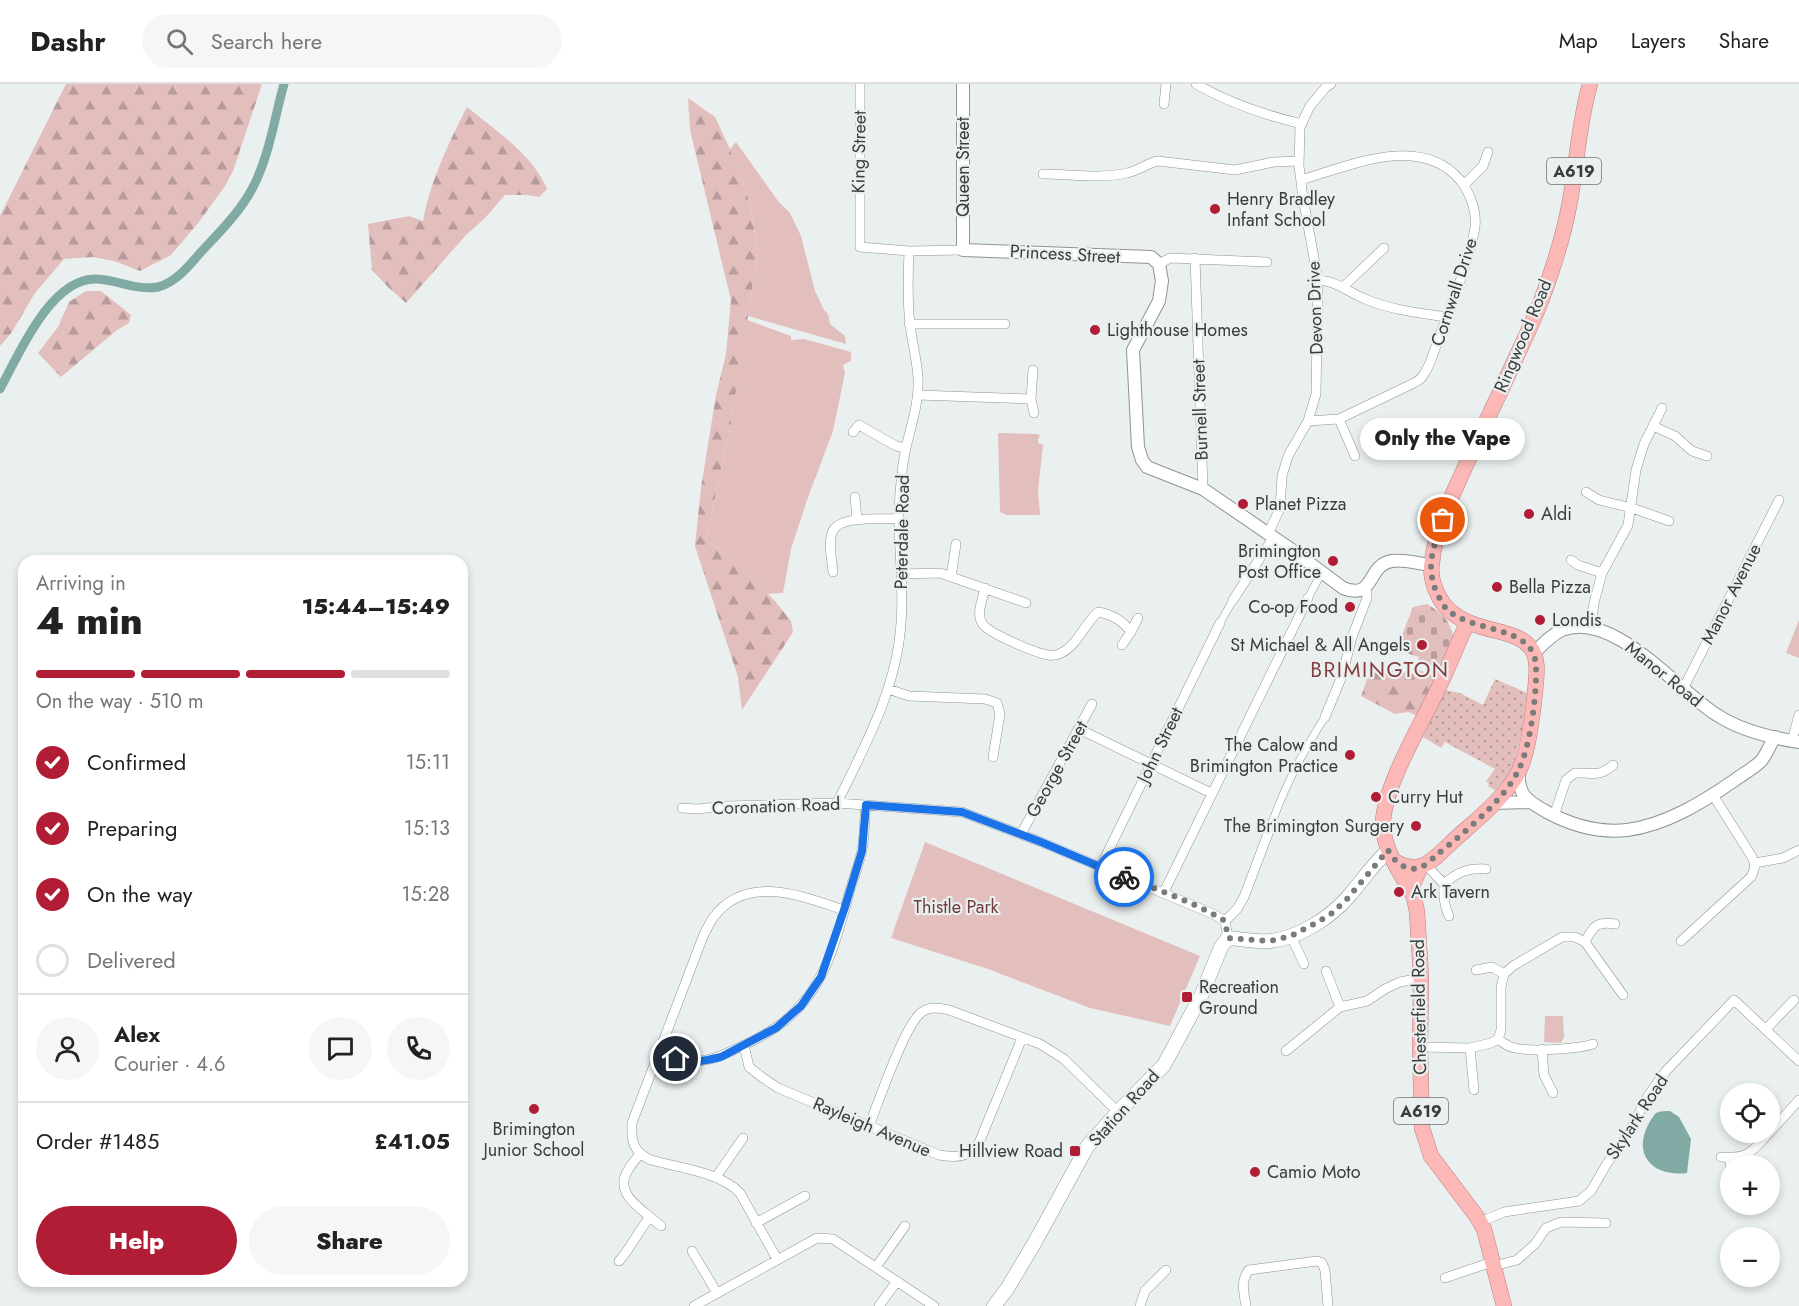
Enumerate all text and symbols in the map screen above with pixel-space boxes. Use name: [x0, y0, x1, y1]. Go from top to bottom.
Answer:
search box: [142, 14, 562, 68]
text: Dashr: [30, 21, 106, 62]
icon: search: [163, 25, 196, 58]
text: Search here: [211, 25, 322, 57]
text: Map: [1559, 26, 1598, 56]
text: Layers: [1631, 26, 1686, 56]
text: Share: [1719, 26, 1769, 56]
street label: King Street: [845, 110, 873, 194]
street label: Queen Street: [950, 116, 976, 217]
road number: A619: [1547, 158, 1601, 184]
place label: Henry Bradley Infant School: [1227, 186, 1335, 233]
marker: Henry Bradley Infant School: [1208, 202, 1222, 216]
street label: Cornwall Drive: [1424, 235, 1484, 349]
street label: Princess Street: [1009, 238, 1122, 270]
street label: Devon Drive: [1300, 261, 1330, 355]
street label: Ringwood Road: [1487, 275, 1559, 397]
place label: Lighthouse Homes: [1107, 317, 1248, 343]
marker: Lighthouse Homes: [1088, 323, 1102, 337]
street label: Burnell Street: [1185, 358, 1215, 461]
callout: Only the Vape: [1360, 418, 1526, 460]
text: Only the Vape: [1375, 424, 1510, 453]
street label: Peterdale Road: [888, 474, 916, 590]
place label: Planet Pizza: [1255, 491, 1346, 517]
pin: [1417, 494, 1468, 545]
marker: Planet Pizza: [1236, 497, 1250, 511]
place label: Aldi: [1541, 501, 1572, 527]
icon: bag: [1426, 503, 1459, 536]
marker: Aldi: [1522, 507, 1536, 521]
place label: Brimington Post Office: [1238, 538, 1321, 585]
street label: Manor Avenue: [1694, 539, 1768, 649]
marker: Brimington Post Office: [1326, 554, 1340, 568]
text: Arriving in: [36, 569, 126, 598]
place label: Bella Pizza: [1509, 574, 1591, 600]
marker: Bella Pizza: [1490, 580, 1504, 594]
text: 15:44–15:49: [302, 590, 450, 622]
text: 4 min: [36, 592, 143, 649]
place label: Co-op Food: [1248, 594, 1338, 620]
marker: Co-op Food: [1343, 600, 1357, 614]
place label: Londis: [1552, 607, 1602, 633]
marker: Londis: [1533, 613, 1547, 627]
place label: St Michael & All Angels: [1230, 632, 1410, 658]
street label: Manor Road: [1620, 635, 1708, 713]
marker: St Michael & All Angels: [1415, 638, 1429, 652]
district label: BRIMINGTON: [1310, 655, 1450, 685]
text: On the way · 510 m: [36, 687, 204, 716]
street label: John Street: [1130, 702, 1190, 789]
street label: George Street: [1020, 715, 1095, 822]
place label: The Calow and Brimington Practice: [1190, 732, 1338, 779]
icon: check: [36, 746, 69, 779]
text: Confirmed: [87, 746, 186, 778]
text: 15:11: [406, 748, 450, 777]
marker: The Calow and Brimington Practice: [1343, 748, 1357, 762]
place label: Curry Hut: [1388, 784, 1463, 810]
marker: Curry Hut: [1369, 790, 1383, 804]
street label: Coronation Road: [711, 791, 841, 821]
icon: check: [36, 812, 69, 845]
text: Preparing: [87, 812, 178, 844]
place label: The Brimington Surgery: [1224, 813, 1404, 839]
text: 15:13: [404, 814, 450, 843]
marker: The Brimington Surgery: [1409, 819, 1423, 833]
courier: [1094, 847, 1154, 907]
icon: bike: [1108, 861, 1141, 894]
icon: check: [36, 878, 69, 911]
text: On the way: [87, 878, 192, 910]
place label: Ark Tavern: [1411, 879, 1490, 905]
text: 15:28: [401, 880, 450, 909]
marker: Ark Tavern: [1392, 885, 1406, 899]
park label: Thistle Park: [914, 894, 999, 920]
street label: Chesterfield Road: [1405, 939, 1433, 1075]
text: Delivered: [87, 944, 176, 976]
place label: Recreation Ground: [1199, 974, 1279, 1021]
marker: Recreation Ground: [1180, 990, 1194, 1004]
button: person: [36, 1017, 99, 1080]
button: chat: [309, 1017, 372, 1080]
button: phone: [387, 1017, 450, 1080]
text: Alex: [114, 1018, 160, 1050]
pin: [650, 1033, 701, 1084]
icon: home: [659, 1042, 692, 1075]
text: Courier · 4.6: [114, 1050, 226, 1079]
street label: Station Road: [1082, 1064, 1166, 1152]
street label: Skylark Road: [1600, 1069, 1674, 1165]
map controls: [1720, 1083, 1780, 1287]
button: locate: [1720, 1083, 1780, 1143]
street label: Rayleigh Avenue: [809, 1090, 935, 1164]
road number: A619: [1394, 1098, 1448, 1124]
marker: Brimington Junior School: [527, 1102, 541, 1116]
place label: Brimington Junior School: [481, 1116, 585, 1163]
text: Order #1485: [36, 1125, 159, 1157]
text: £41.05: [374, 1125, 450, 1157]
place label: Hillview Road: [959, 1138, 1063, 1164]
marker: Hillview Road: [1068, 1144, 1082, 1158]
button: +: [1720, 1155, 1780, 1215]
place label: Camio Moto: [1267, 1159, 1361, 1185]
marker: Camio Moto: [1248, 1165, 1262, 1179]
button: Help: [36, 1206, 237, 1275]
button: Share: [249, 1206, 450, 1275]
button: −: [1720, 1227, 1780, 1287]

